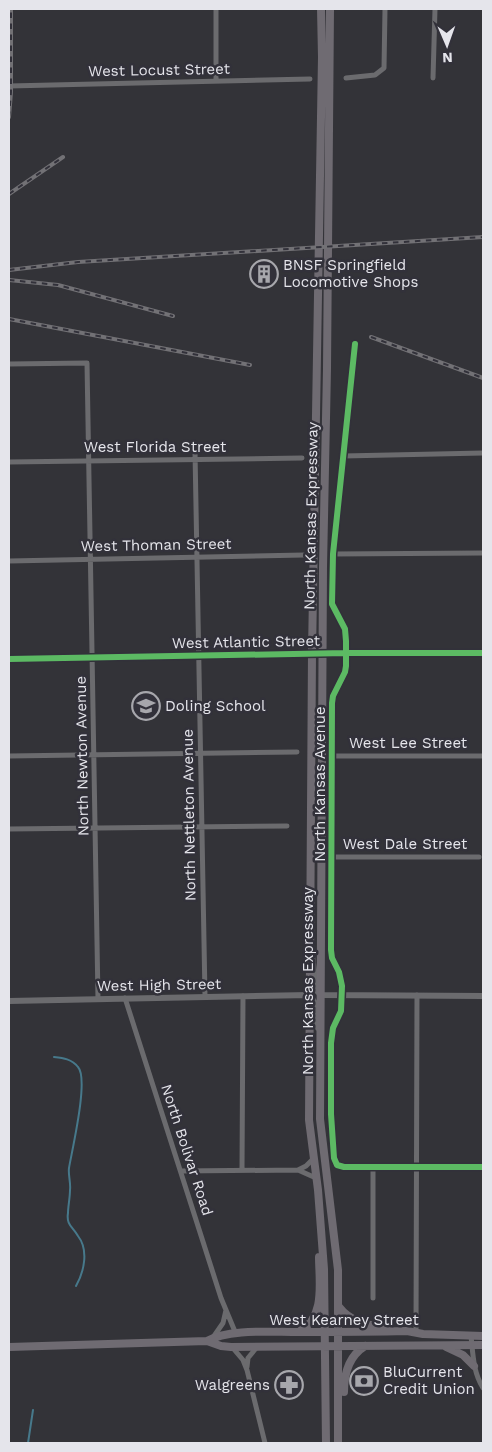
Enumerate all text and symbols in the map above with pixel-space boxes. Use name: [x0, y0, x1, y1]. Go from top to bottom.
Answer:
north arrow: [422, 20, 472, 70]
text: N: [442, 50, 453, 66]
street label: West Locust Street: [88, 60, 231, 80]
place label: BNSF Springfield Locomotive Shops: [283, 256, 418, 291]
building icon: BNSF Springfield Locomotive Shops: [249, 259, 279, 289]
street label: North Kansas Expressway: [300, 422, 322, 610]
street label: West Florida Street: [84, 438, 227, 456]
street label: West Thoman Street: [80, 535, 232, 555]
street label: West Atlantic Street: [172, 632, 321, 652]
street label: North Newton Avenue: [72, 676, 92, 836]
school or university icon: Doling School: [131, 691, 161, 721]
place label: Doling School: [165, 697, 266, 715]
street label: North Kansas Avenue: [311, 706, 329, 862]
street label: North Nettleton Avenue: [178, 729, 200, 901]
street label: West Lee Street: [349, 734, 468, 752]
street label: West Dale Street: [343, 835, 468, 853]
street label: North Kansas Expressway: [299, 887, 317, 1075]
street label: West High Street: [97, 975, 222, 995]
street label: North Bolivar Road: [157, 1082, 217, 1218]
street label: West Kearney Street: [269, 1311, 419, 1329]
place label: BluCurrent Credit Union: [383, 1363, 475, 1398]
bank icon: BluCurrent Credit Union: [349, 1366, 379, 1396]
pharmacy icon: Walgreens: [274, 1370, 304, 1400]
place label: Walgreens: [195, 1376, 270, 1394]

